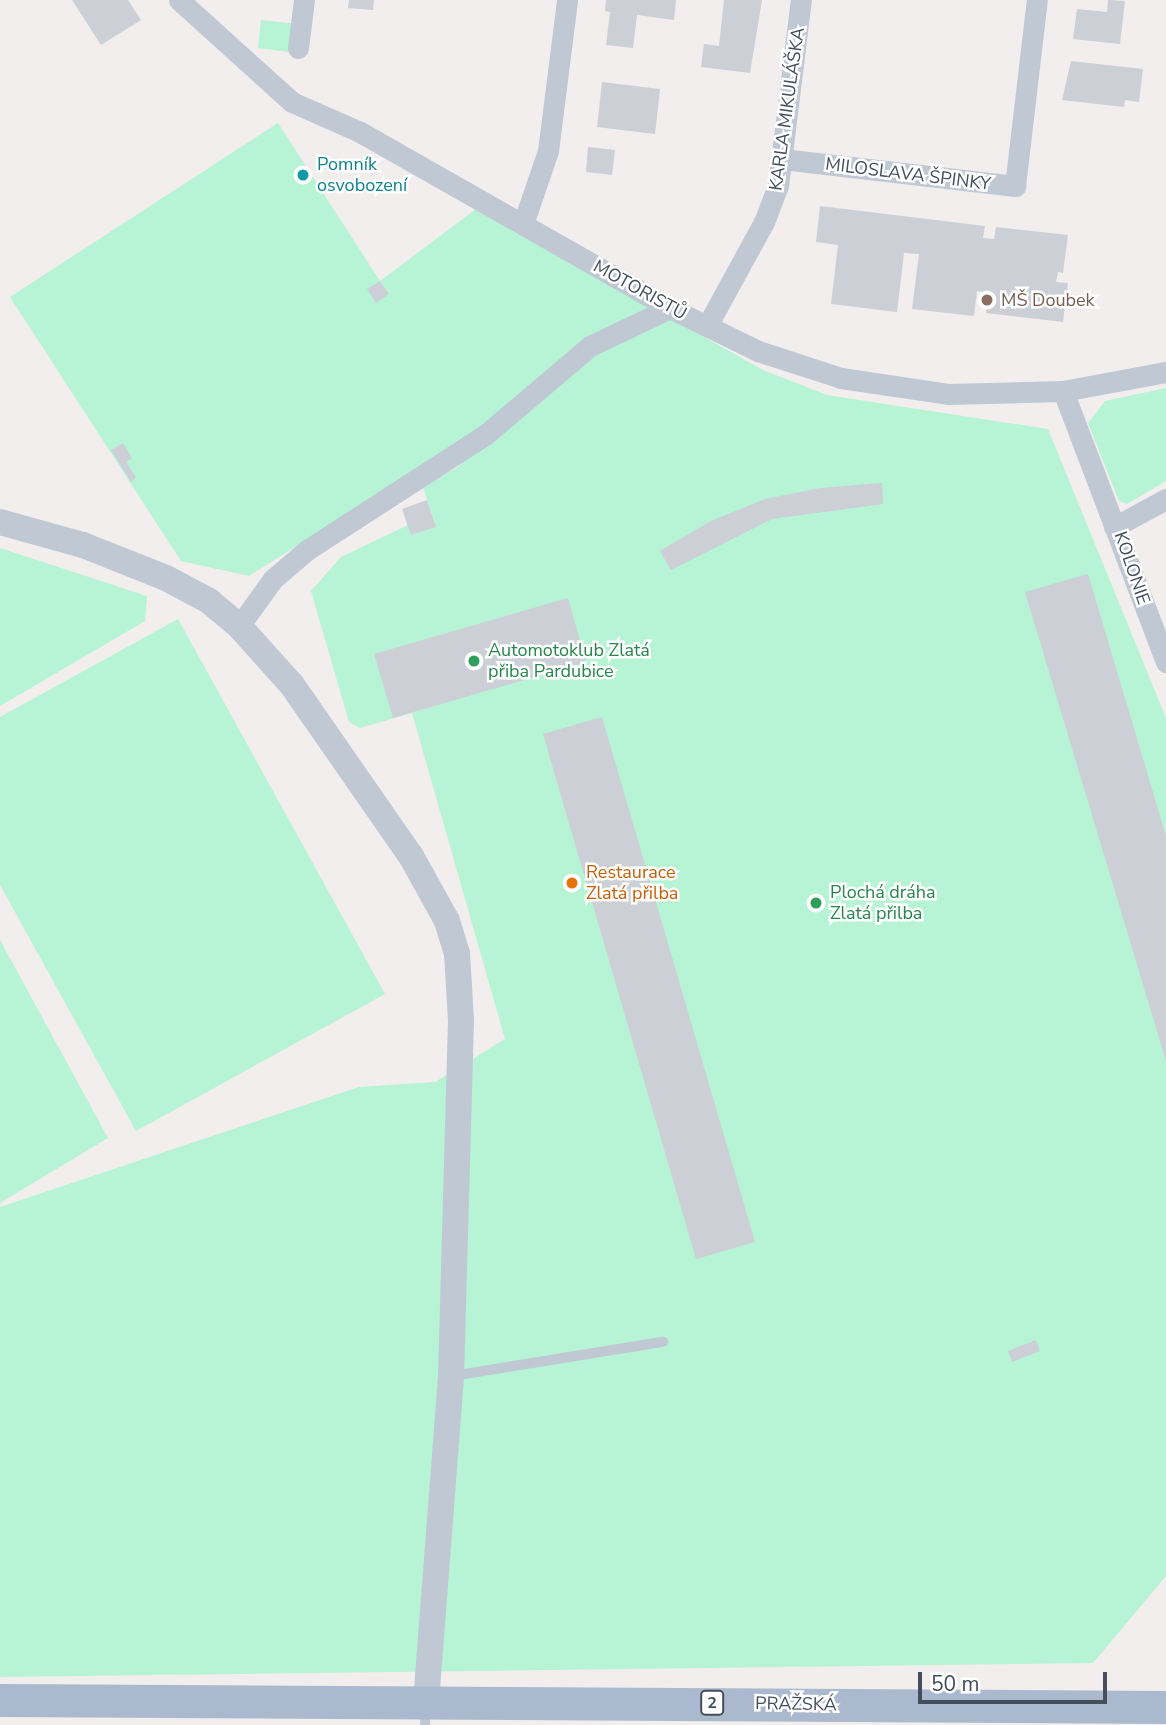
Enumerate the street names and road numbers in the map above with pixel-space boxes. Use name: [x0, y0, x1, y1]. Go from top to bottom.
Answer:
street label: KARLA MIKULÁŠKA: [765, 26, 809, 192]
street label: MILOSLAVA ŠPINKY: [824, 153, 992, 195]
street label: MOTORISTŮ: [589, 255, 691, 325]
street label: KOLONIE: [1109, 529, 1155, 607]
road number: 2: [700, 1690, 724, 1716]
street label: PRAŽSKÁ: [755, 1692, 837, 1716]

